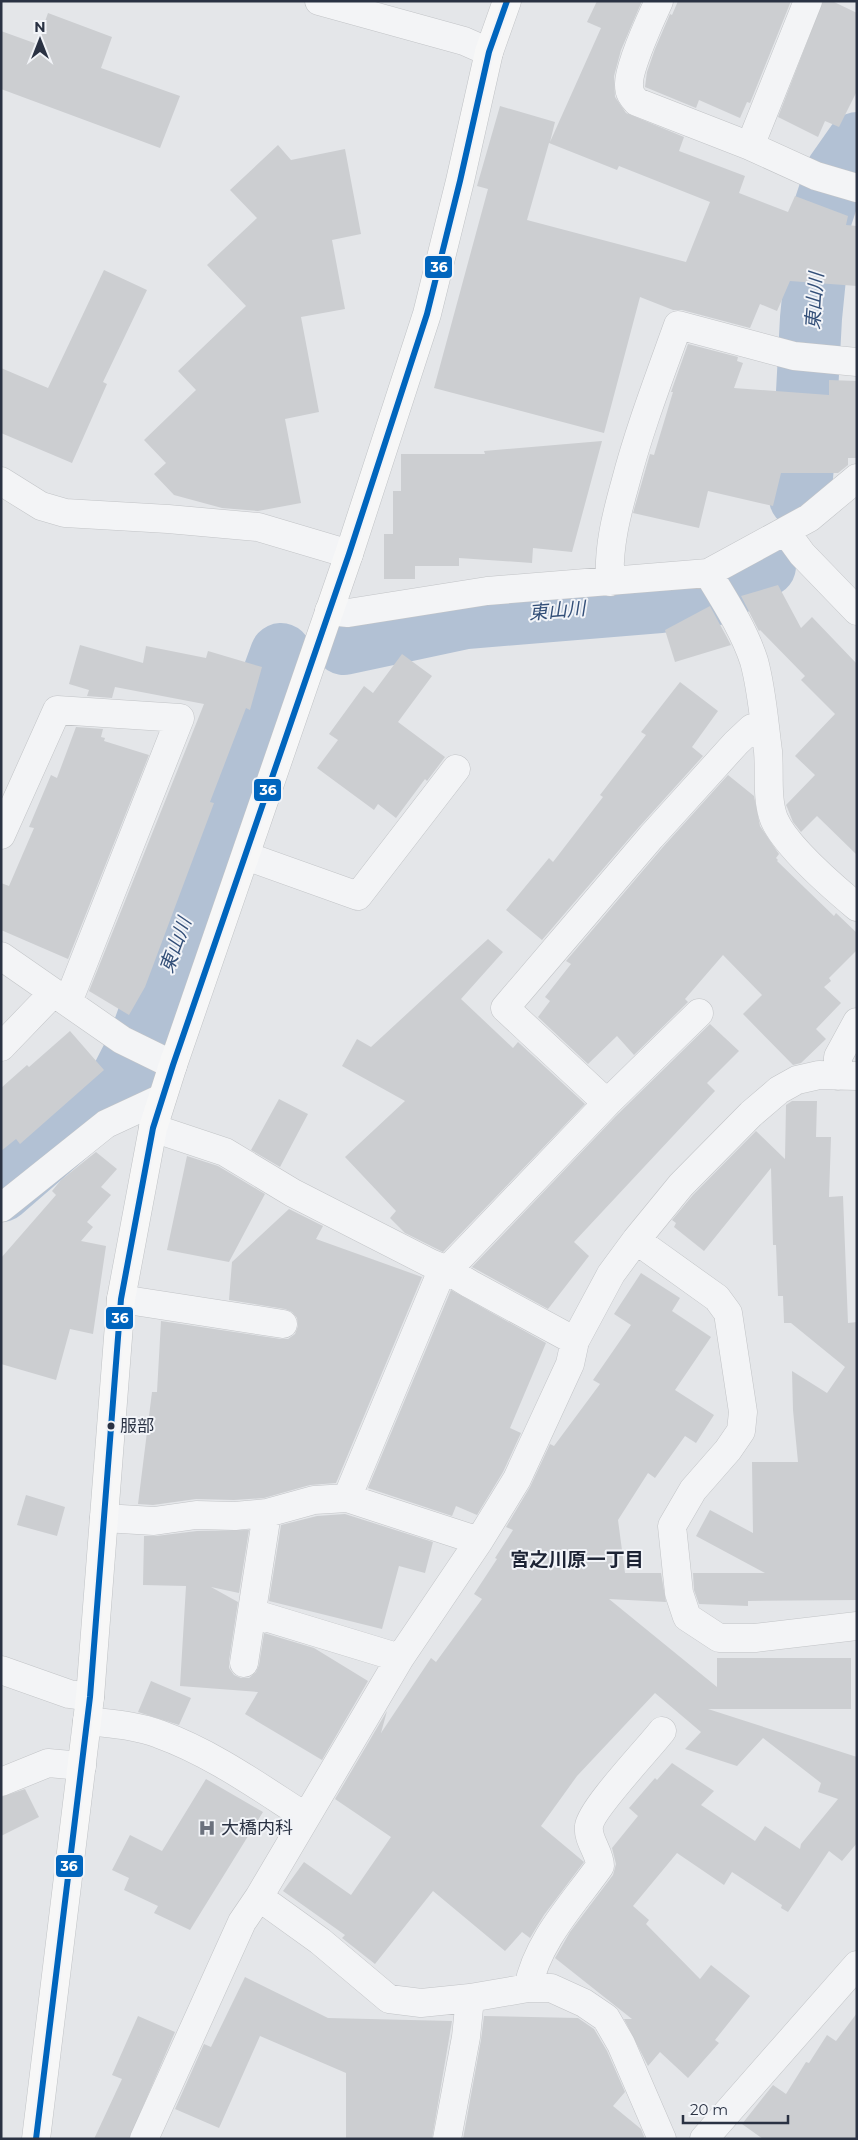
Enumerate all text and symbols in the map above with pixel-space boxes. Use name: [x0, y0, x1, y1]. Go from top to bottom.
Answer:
north arrow: [15, 15, 65, 65]
text: N: [34, 18, 46, 36]
line badge: 36: [424, 255, 453, 279]
text: 36: [429, 258, 448, 276]
water label: 東山川: [801, 270, 828, 330]
water label: 東山川: [528, 596, 588, 624]
line badge: 36: [253, 778, 282, 802]
text: 36: [258, 781, 277, 799]
water label: 東山川: [155, 913, 197, 976]
line badge: 36: [105, 1306, 134, 1330]
text: 36: [110, 1309, 129, 1327]
place label: 服部: [120, 1416, 154, 1436]
marker: 服部: [106, 1421, 116, 1431]
district label: 宮之川原一丁目: [510, 1548, 644, 1571]
place label: 大橋内科: [221, 1817, 293, 1839]
hospital icon: 大橋内科: [197, 1818, 217, 1838]
line badge: 36: [55, 1854, 84, 1878]
text: 36: [59, 1857, 78, 1875]
scale bar: [683, 2092, 788, 2124]
text: 20 m: [690, 2100, 728, 2119]

